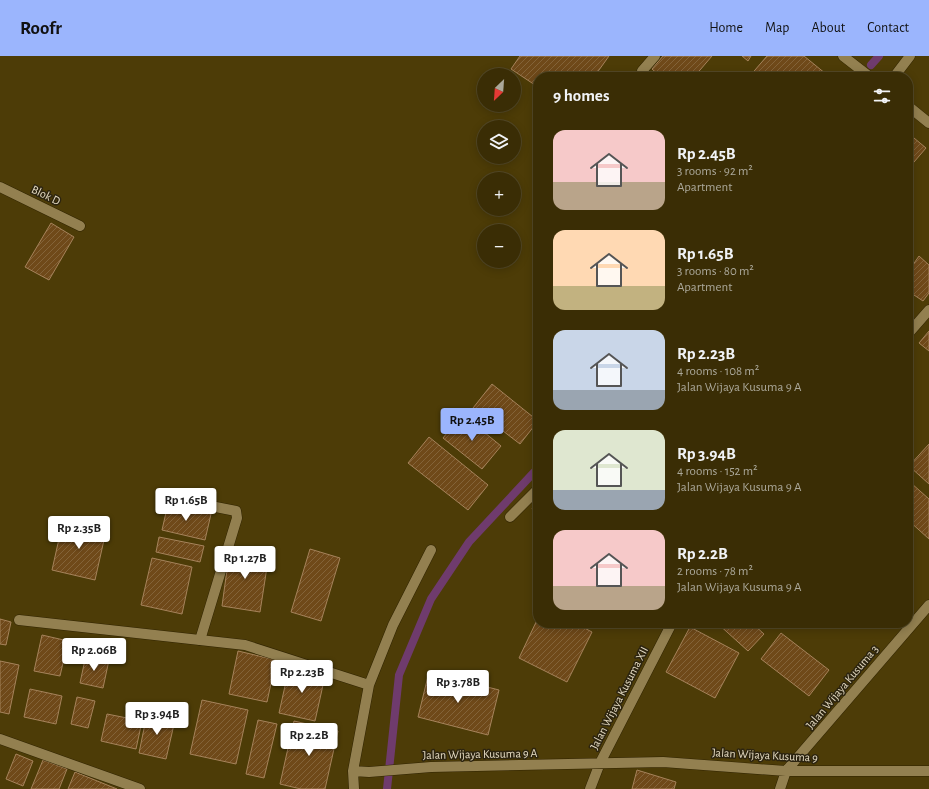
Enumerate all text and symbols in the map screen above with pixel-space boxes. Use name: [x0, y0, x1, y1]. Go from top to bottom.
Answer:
text: Roofr: [20, 19, 62, 38]
text: Home: [709, 21, 743, 35]
text: Map: [765, 21, 789, 35]
text: About: [811, 21, 845, 35]
text: Contact: [867, 21, 909, 35]
north arrow: [477, 68, 521, 112]
map controls: [477, 68, 521, 268]
icon: filters: [871, 85, 893, 107]
text: 9 homes: [553, 87, 609, 104]
button: layers: [477, 120, 521, 164]
text: Rp 2.45B: [677, 145, 736, 162]
icon: home: [585, 146, 633, 194]
text: 3 rooms · 92 m²: [677, 165, 753, 178]
button: +: [477, 172, 521, 216]
text: Apartment: [677, 181, 732, 194]
street label: Blok D: [30, 183, 63, 207]
button: −: [477, 224, 521, 268]
text: Rp 1.65B: [677, 245, 733, 262]
icon: home: [585, 246, 633, 294]
text: 3 rooms · 80 m²: [677, 265, 754, 278]
text: Apartment: [677, 281, 732, 294]
text: Rp 2.23B: [677, 345, 735, 362]
icon: home: [585, 346, 633, 394]
text: 4 rooms · 108 m²: [677, 365, 759, 378]
text: Jalan Wijaya Kusuma 9 A: [677, 381, 801, 394]
pin: Rp 2.45B: [431, 408, 513, 442]
text: Rp 2.45B: [450, 414, 494, 427]
text: Rp 3.94B: [677, 445, 736, 462]
icon: home: [585, 446, 633, 494]
text: 4 rooms · 152 m²: [677, 465, 758, 478]
text: Jalan Wijaya Kusuma 9 A: [677, 481, 801, 494]
pin: Rp 1.65B: [145, 488, 227, 522]
text: Rp 1.65B: [164, 494, 208, 507]
pin: Rp 2.35B: [38, 516, 120, 550]
text: Rp 2.35B: [57, 522, 101, 535]
text: Rp 2.2B: [677, 545, 728, 562]
pin: Rp 1.27B: [204, 546, 286, 580]
icon: home: [585, 546, 633, 594]
text: Rp 1.27B: [223, 552, 267, 565]
text: 2 rooms · 78 m²: [677, 565, 753, 578]
text: Jalan Wijaya Kusuma 9 A: [677, 581, 801, 594]
pin: Rp 2.06B: [53, 638, 135, 672]
street label: Jalan Wijaya Kusuma 3: [804, 643, 881, 732]
text: Rp 2.06B: [71, 644, 117, 657]
street label: Jalan Wijaya Kusuma XII: [588, 645, 651, 752]
pin: Rp 2.23B: [261, 660, 343, 694]
text: Rp 2.23B: [280, 666, 324, 679]
pin: Rp 3.78B: [417, 670, 499, 704]
text: Rp 3.78B: [436, 676, 480, 689]
pin: Rp 3.94B: [116, 702, 198, 736]
text: Rp 3.94B: [134, 708, 180, 721]
pin: Rp 2.2B: [272, 723, 346, 757]
text: Rp 2.2B: [290, 729, 328, 742]
street label: Jalan Wijaya Kusuma 9: [712, 746, 819, 765]
street label: Jalan Wijaya Kusuma 9 A: [422, 747, 538, 762]

